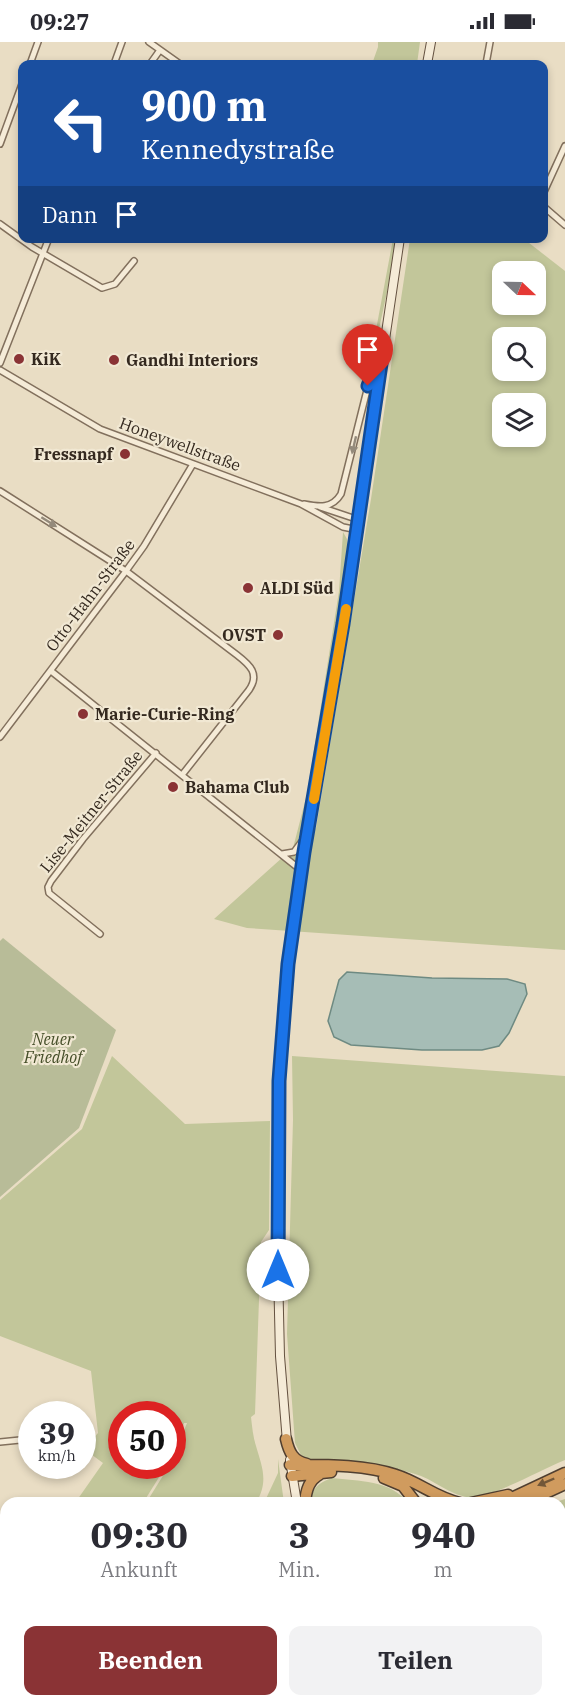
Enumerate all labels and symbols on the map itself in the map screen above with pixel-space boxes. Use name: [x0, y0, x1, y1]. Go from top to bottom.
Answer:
north arrow: [492, 261, 546, 315]
pin: [342, 324, 393, 386]
place label: KiK: [31, 349, 62, 369]
place label: Gandhi Interiors: [126, 350, 258, 370]
marker: KiK: [12, 352, 26, 366]
marker: Gandhi Interiors: [107, 353, 121, 367]
street label: Honeywellstraße: [117, 413, 243, 475]
one-way arrow: [348, 436, 358, 455]
place label: Fressnapf: [34, 444, 115, 464]
marker: Fressnapf: [118, 447, 132, 461]
one-way arrow: [41, 516, 57, 528]
street label: Otto-Hahn-Straße: [41, 535, 139, 655]
place label: ALDI Süd: [260, 578, 334, 598]
marker: ALDI Süd: [241, 581, 255, 595]
place label: OVST: [222, 625, 266, 645]
marker: OVST: [271, 628, 285, 642]
place label: Marie-Curie-Ring: [95, 704, 235, 724]
marker: Marie-Curie-Ring: [76, 707, 90, 721]
street label: Lise-Meitner-Straße: [35, 746, 147, 876]
place label: Bahama Club: [185, 777, 290, 797]
marker: Bahama Club: [166, 780, 180, 794]
park label: Neuer Friedhof: [23, 1029, 85, 1067]
position arrow: [246, 1238, 310, 1302]
speed limit sign: 50: [108, 1401, 186, 1479]
one-way arrow: [536, 1477, 554, 1487]

